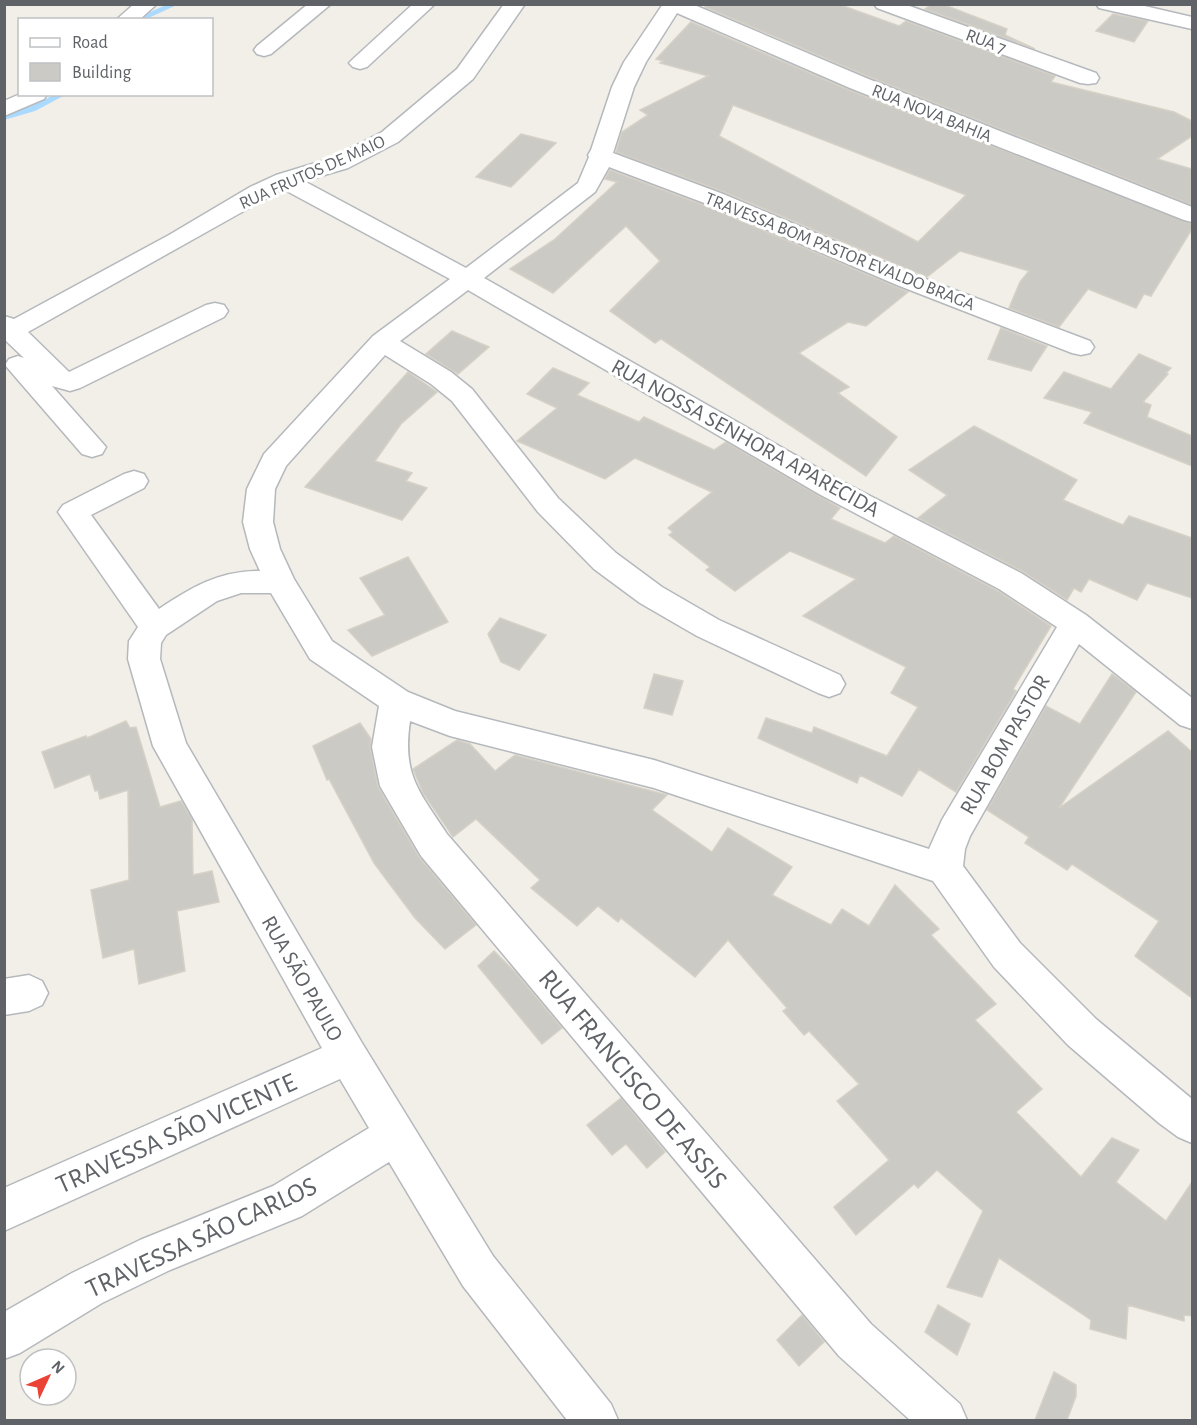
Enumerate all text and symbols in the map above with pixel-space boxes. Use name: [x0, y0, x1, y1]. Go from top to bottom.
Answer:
legend: [18, 18, 213, 96]
street label: RUA 7: [963, 26, 1008, 57]
text: Road: [72, 34, 108, 52]
text: Building: [72, 64, 132, 82]
street label: RUA NOVA BAHIA: [869, 82, 995, 146]
street label: RUA FRUTOS DE MAIO: [237, 133, 388, 213]
street label: TRAVESSA BOM PASTOR EVALDO BRAGA: [702, 189, 978, 315]
street label: RUA NOSSA SENHORA APARECIDA: [608, 355, 883, 521]
street label: RUA BOM PASTOR: [956, 671, 1054, 818]
street label: RUA SÃO PAULO: [257, 912, 348, 1045]
street label: RUA FRANCISCO DE ASSIS: [533, 965, 732, 1194]
street label: TRAVESSA SÃO VICENTE: [51, 1066, 300, 1199]
street label: TRAVESSA SÃO CARLOS: [81, 1170, 321, 1303]
north arrow: [18, 1347, 78, 1407]
text: N: [48, 1358, 68, 1377]

